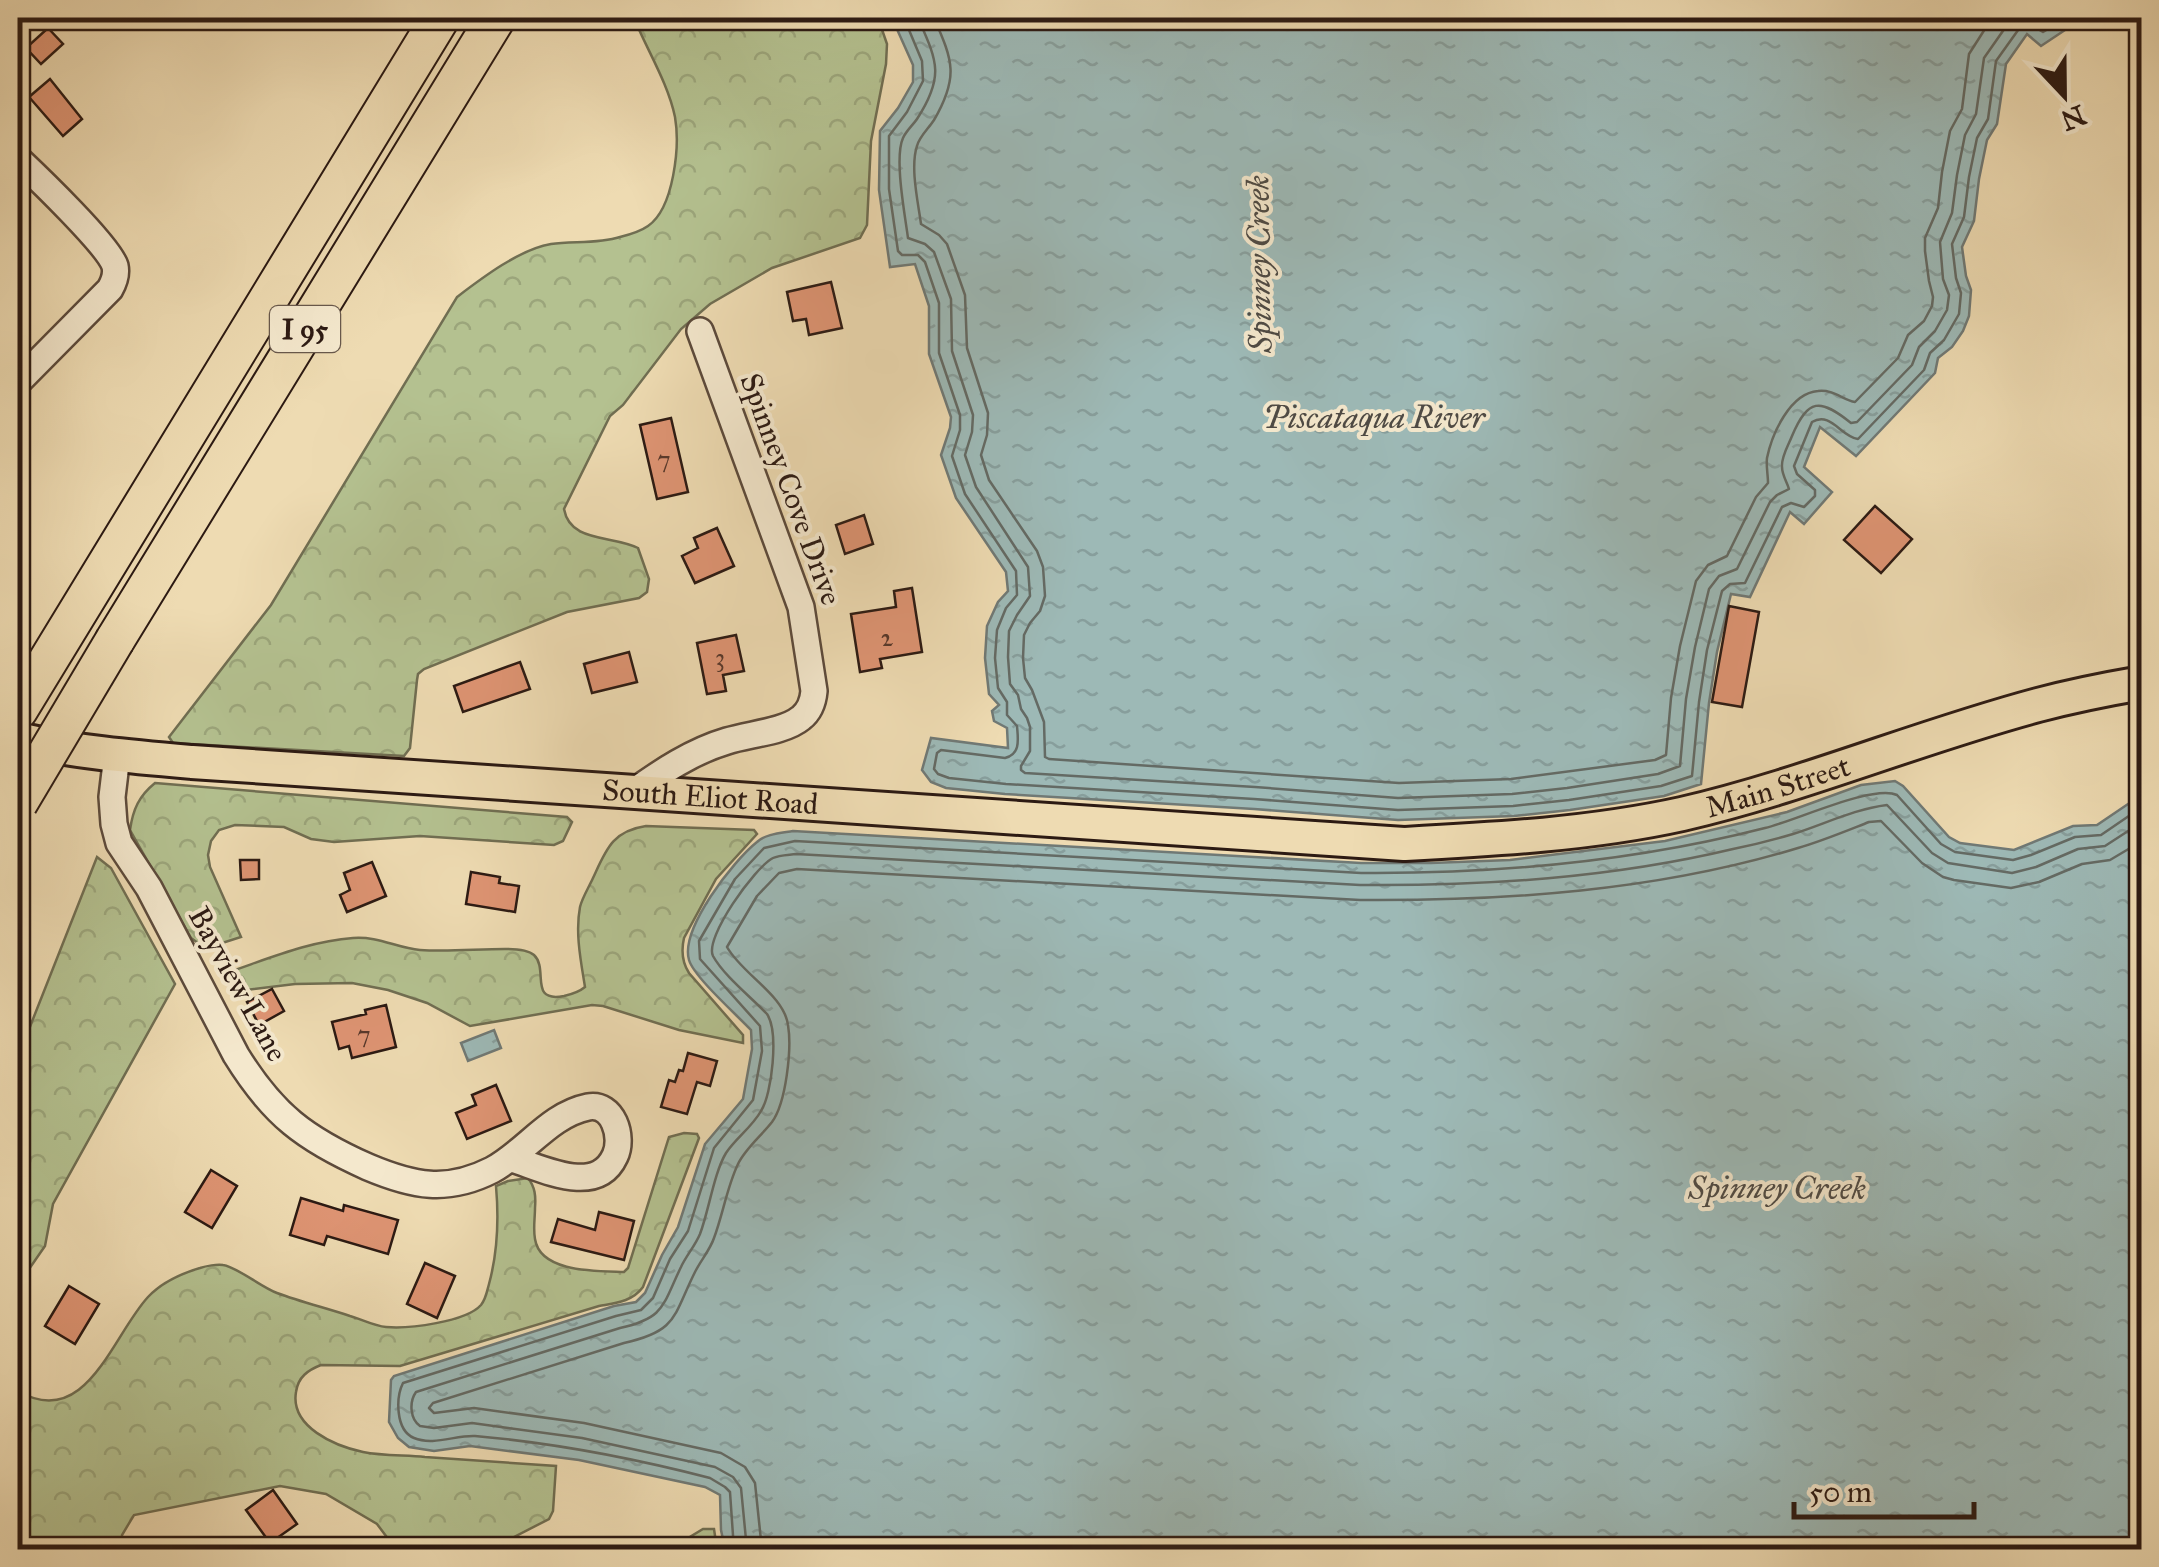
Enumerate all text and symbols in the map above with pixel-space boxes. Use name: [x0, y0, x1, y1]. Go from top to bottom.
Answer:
north arrow: [2014, 45, 2114, 145]
text: N: [2055, 97, 2091, 138]
water label: Spinney Creek: [1238, 175, 1281, 354]
road number: I 95: [270, 306, 340, 352]
street label: Spinney Cove Drive: [732, 368, 850, 610]
water label: Piscataqua River: [1263, 398, 1486, 437]
house number: 7: [657, 444, 671, 475]
house number: 2: [881, 622, 894, 653]
house number: 3: [715, 642, 725, 673]
street label: Main Street: [1702, 748, 1855, 826]
street label: South Eliot Road: [601, 772, 819, 822]
street label: Bayview Lane: [181, 900, 295, 1068]
house number: 7: [357, 1019, 371, 1050]
water label: Spinney Creek: [1687, 1169, 1866, 1208]
scale bar: [1794, 1457, 1974, 1519]
text: 50 m: [1809, 1474, 1872, 1510]

